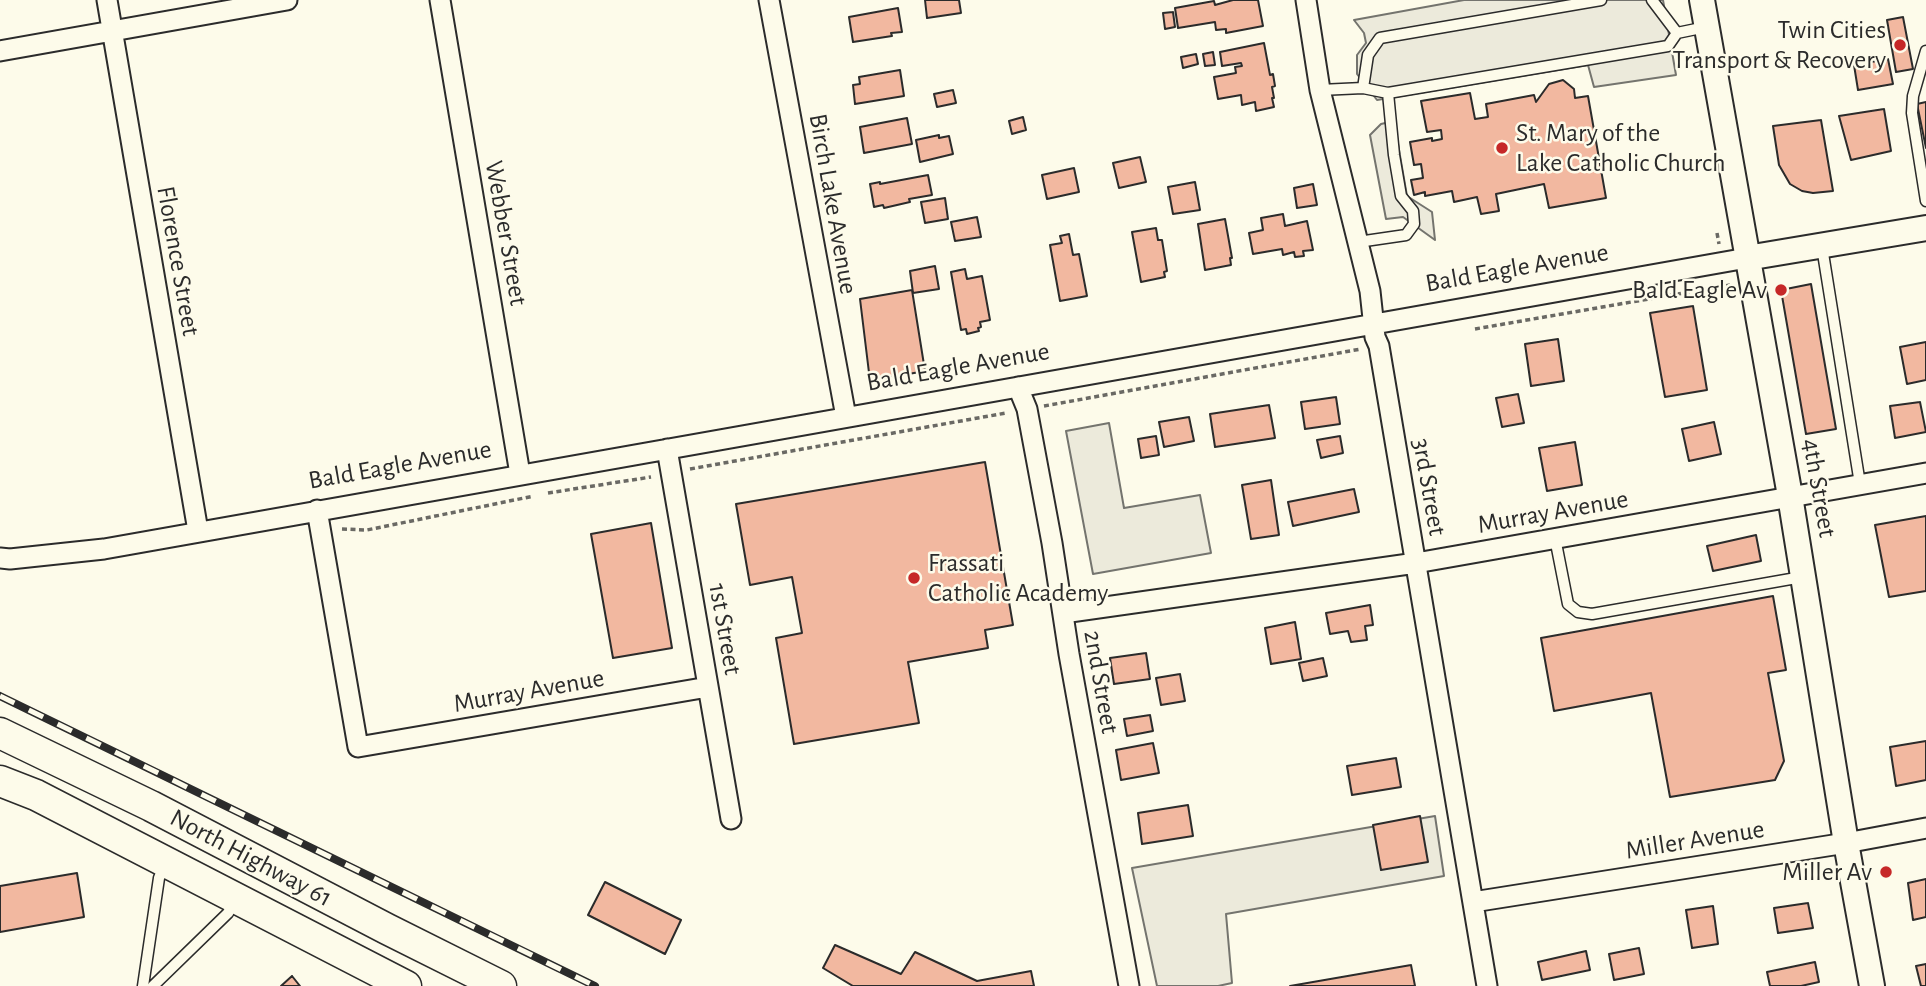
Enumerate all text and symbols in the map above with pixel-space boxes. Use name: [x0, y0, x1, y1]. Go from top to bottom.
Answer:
place label: Twin Cities Transport & Recovery: [1673, 14, 1886, 76]
marker: Twin Cities Transport & Recovery: [1892, 37, 1908, 53]
street label: Birch Lake Avenue: [802, 111, 864, 297]
place label: St. Mary of the Lake Catholic Church: [1516, 117, 1726, 178]
marker: St. Mary of the Lake Catholic Church: [1494, 140, 1510, 156]
street label: Webber Street: [478, 158, 534, 308]
street label: Florence Street: [149, 184, 207, 338]
street label: Bald Eagle Avenue: [1423, 237, 1611, 299]
place label: Bald Eagle Av: [1632, 274, 1767, 306]
marker: Bald Eagle Av: [1773, 282, 1789, 298]
street label: Bald Eagle Avenue: [864, 336, 1052, 398]
street label: Bald Eagle Avenue: [306, 434, 494, 496]
street label: 3rd Street: [1405, 436, 1453, 538]
street label: 4th Street: [1795, 436, 1843, 540]
street label: Murray Avenue: [1475, 483, 1631, 541]
place label: Frassati Catholic Academy: [928, 547, 1108, 608]
marker: Frassati Catholic Academy: [906, 570, 922, 586]
street label: 1st Street: [702, 581, 748, 677]
street label: 2nd Street: [1077, 628, 1125, 736]
street label: Murray Avenue: [451, 662, 607, 720]
street label: North Highway 61: [164, 802, 338, 914]
street label: Miller Avenue: [1623, 814, 1767, 866]
place label: Miller Av: [1782, 856, 1872, 888]
marker: Miller Av: [1878, 864, 1894, 880]

